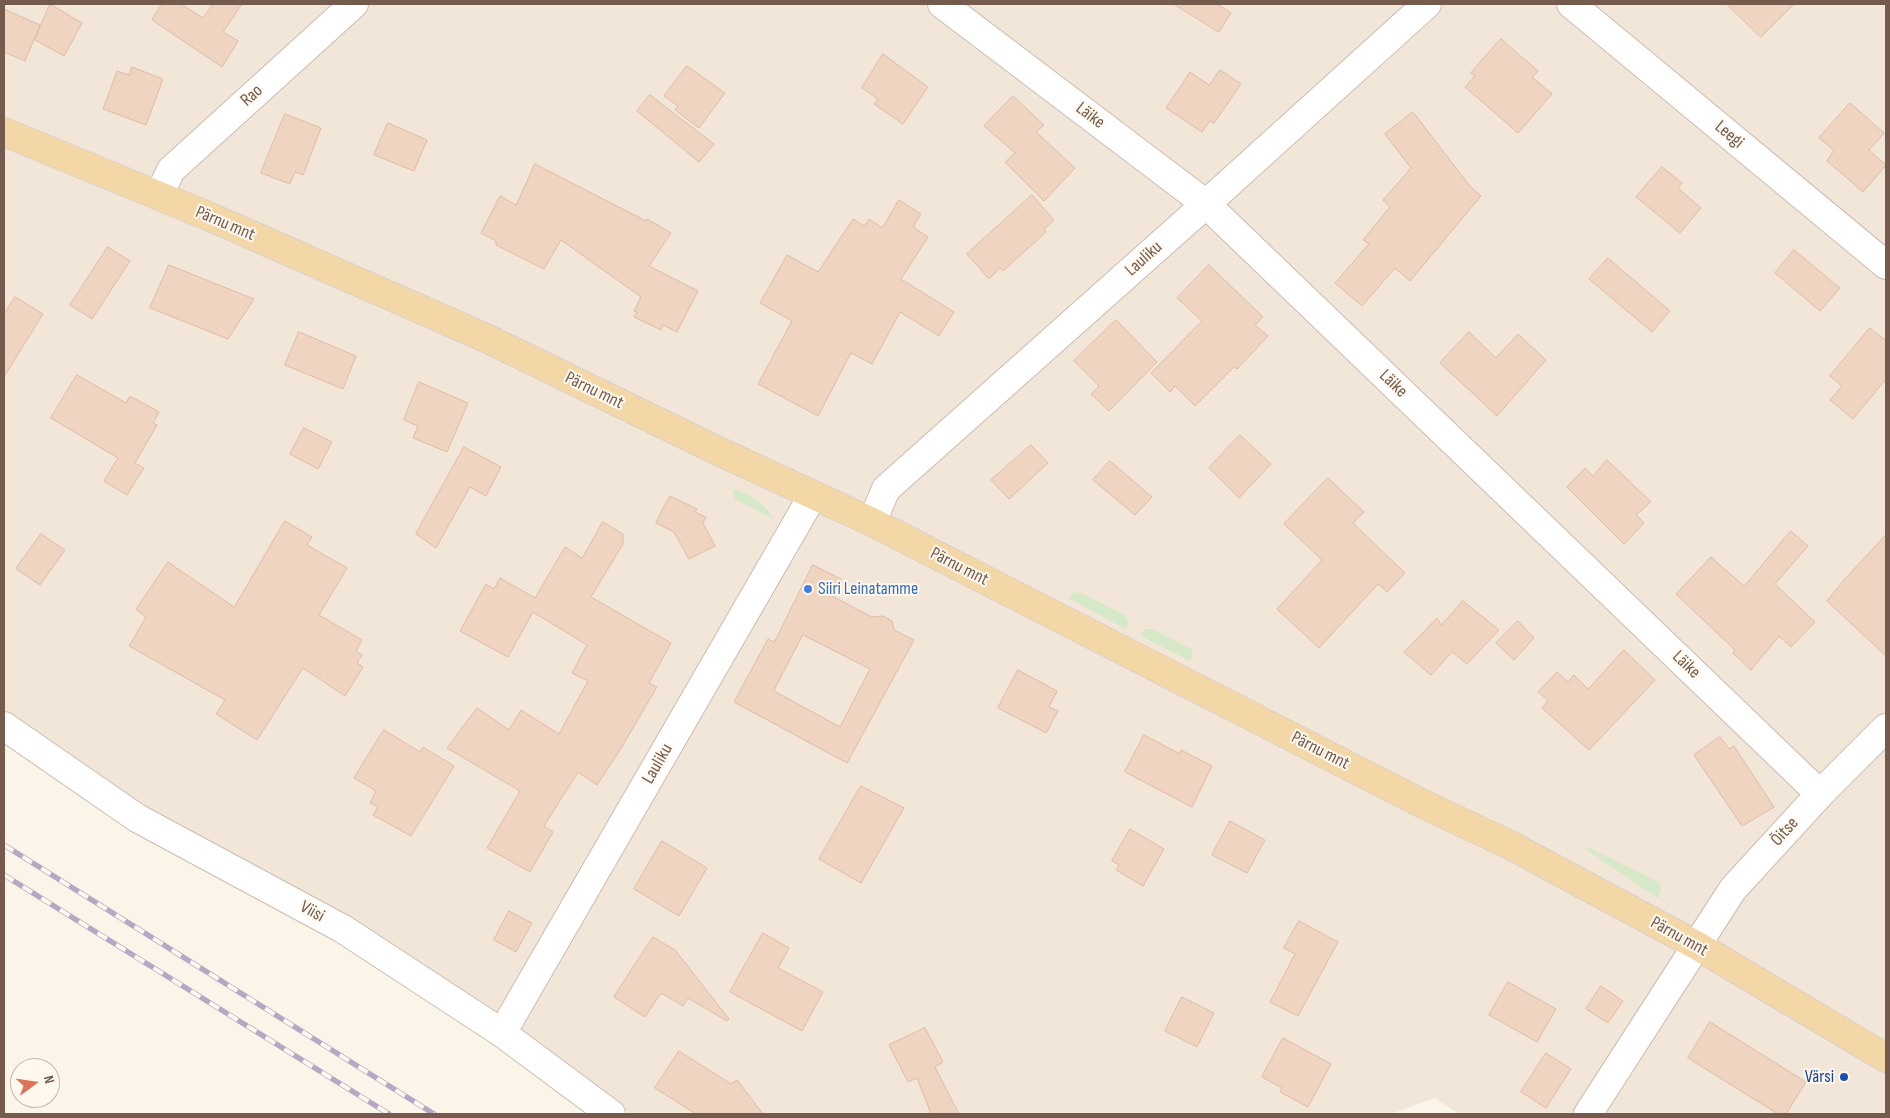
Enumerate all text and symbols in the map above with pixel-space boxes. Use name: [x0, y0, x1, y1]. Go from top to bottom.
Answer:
street label: Rao: [236, 80, 268, 112]
street label: Läike: [1071, 98, 1109, 134]
street label: Leegi: [1710, 117, 1748, 153]
street label: Pärnu mnt: [192, 202, 258, 246]
street label: Lauliku: [1121, 237, 1167, 281]
street label: Läike: [1374, 366, 1412, 402]
street label: Pärnu mnt: [561, 368, 627, 414]
street label: Pärnu mnt: [926, 543, 992, 591]
place label: Siiri Leinatamme: [818, 578, 918, 600]
marker: Siiri Leinatamme: [802, 583, 814, 595]
street label: Läike: [1667, 647, 1705, 683]
street label: Pärnu mnt: [1287, 727, 1353, 775]
street label: Lauliku: [638, 740, 678, 788]
street label: Õitse: [1767, 813, 1803, 851]
street label: Viisi: [296, 897, 328, 927]
street label: Pärnu mnt: [1646, 912, 1712, 962]
north arrow: [10, 1058, 60, 1108]
place label: Värsi: [1805, 1066, 1834, 1088]
marker: Värsi: [1838, 1071, 1850, 1083]
text: N: [40, 1074, 58, 1085]

